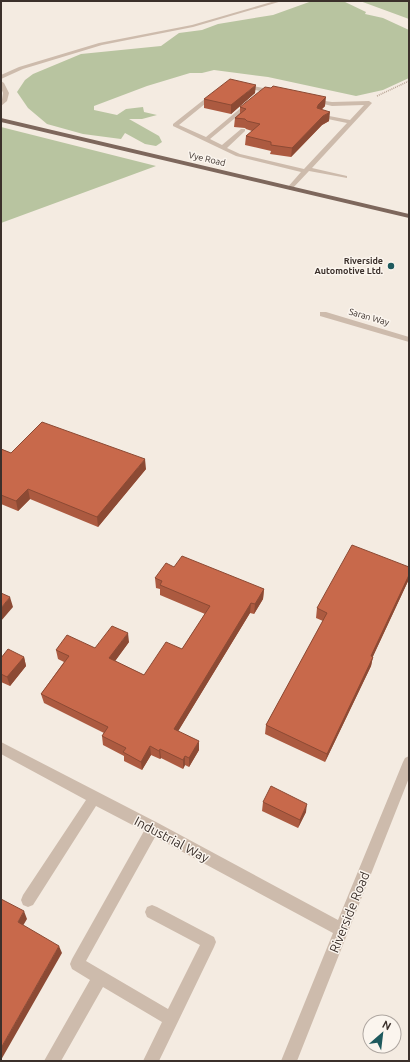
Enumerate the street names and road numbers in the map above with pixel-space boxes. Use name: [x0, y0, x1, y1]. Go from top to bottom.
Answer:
street label: Vye Road: [187, 150, 227, 168]
street label: Saran Way: [348, 306, 391, 328]
street label: Industrial Way: [132, 813, 212, 865]
street label: Riverside Road: [326, 869, 372, 955]

